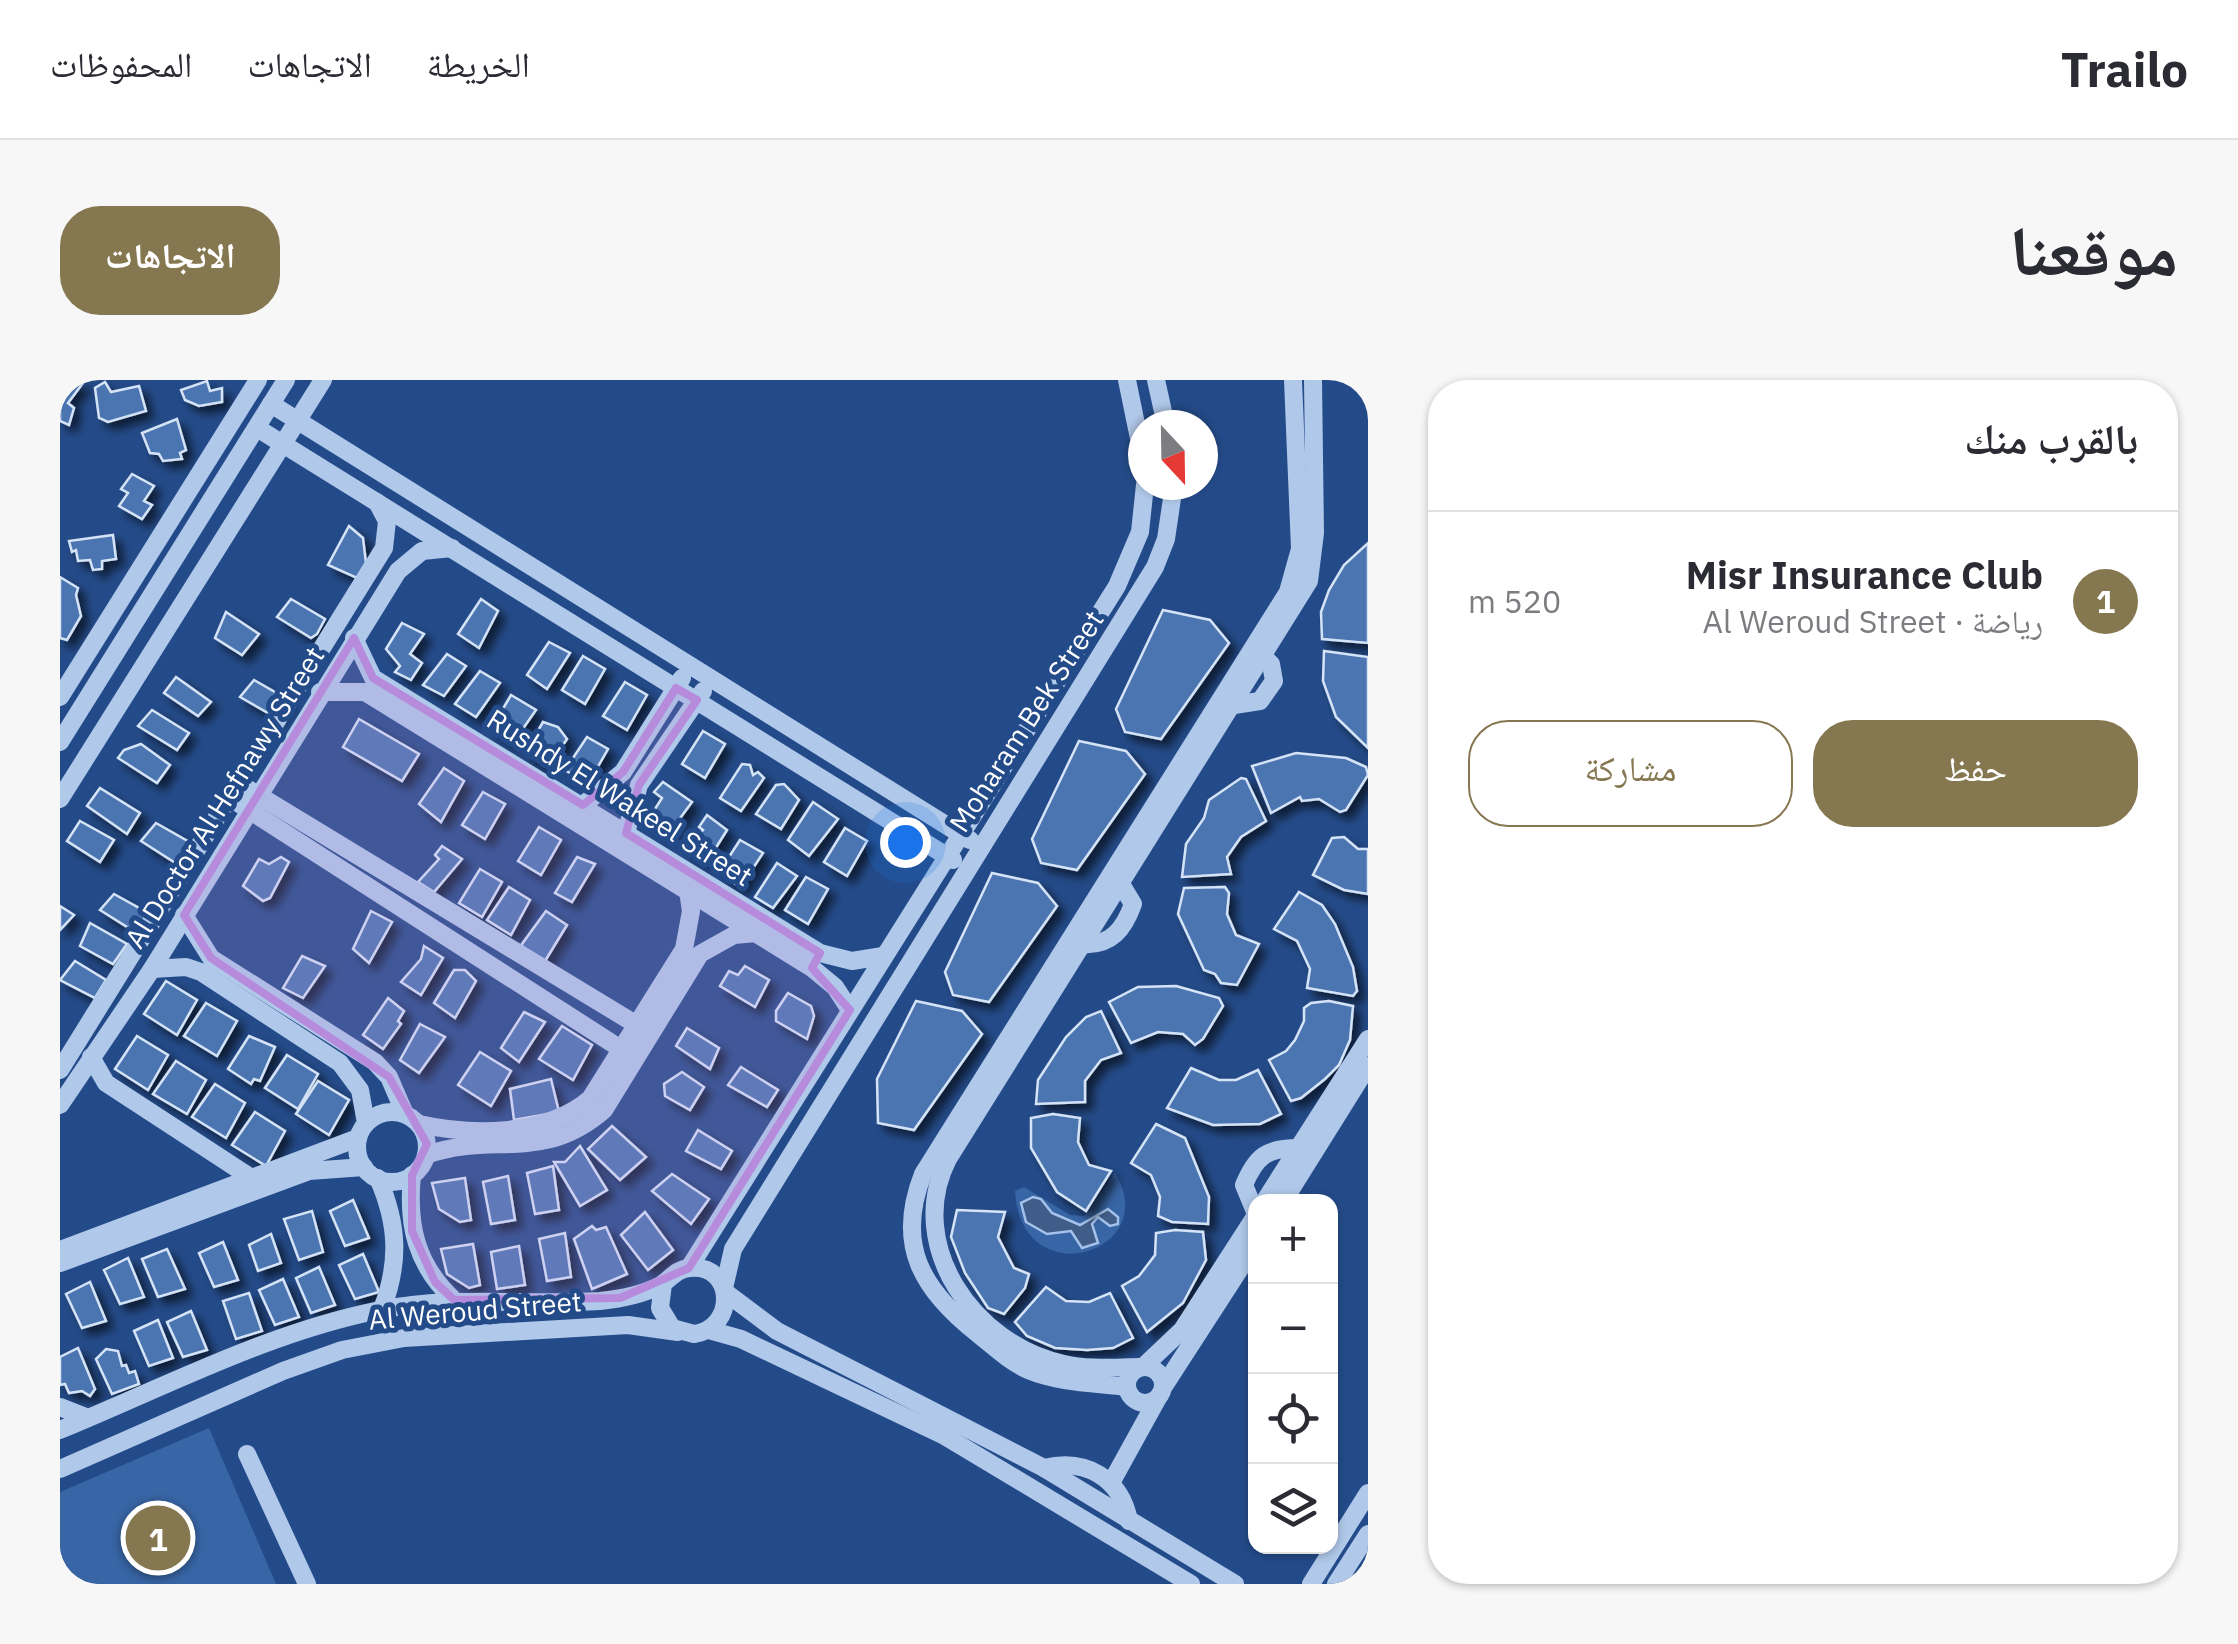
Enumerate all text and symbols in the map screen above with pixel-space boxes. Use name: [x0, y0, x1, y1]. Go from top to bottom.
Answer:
text: Trailo: [2061, 38, 2188, 100]
text: المحفوظات: [50, 41, 192, 87]
text: الاتجاهات: [247, 41, 372, 87]
text: الخريطة: [427, 41, 530, 87]
text: موقعنا: [2009, 204, 2178, 295]
button: الاتجاهات: [60, 206, 280, 315]
north arrow: [1128, 410, 1218, 500]
text: بالقرب منك: [1964, 411, 2138, 466]
text: Misr Insurance Club: [1686, 550, 2043, 599]
text: 520 m: [1468, 580, 1561, 622]
text: 1: [2096, 580, 2115, 622]
text: رياضة · Al Weroud Street: [1702, 600, 2043, 642]
street label: Moharam Bek Street: [940, 603, 1112, 839]
street label: Al Doctor Al Hefnawy Street: [116, 639, 332, 955]
street label: Rushdy El Wakeel Street: [480, 700, 760, 894]
button: مشاركة: [1468, 720, 1793, 827]
button: حفظ: [1813, 720, 2138, 827]
your location: [880, 817, 931, 868]
map controls: [1248, 1194, 1338, 1554]
button: +: [1248, 1194, 1338, 1284]
street label: Al Weroud Street: [367, 1282, 583, 1338]
button: −: [1248, 1284, 1338, 1374]
button: locate: [1248, 1374, 1338, 1464]
button: layers: [1248, 1464, 1338, 1554]
pin: 1: [126, 1500, 190, 1576]

